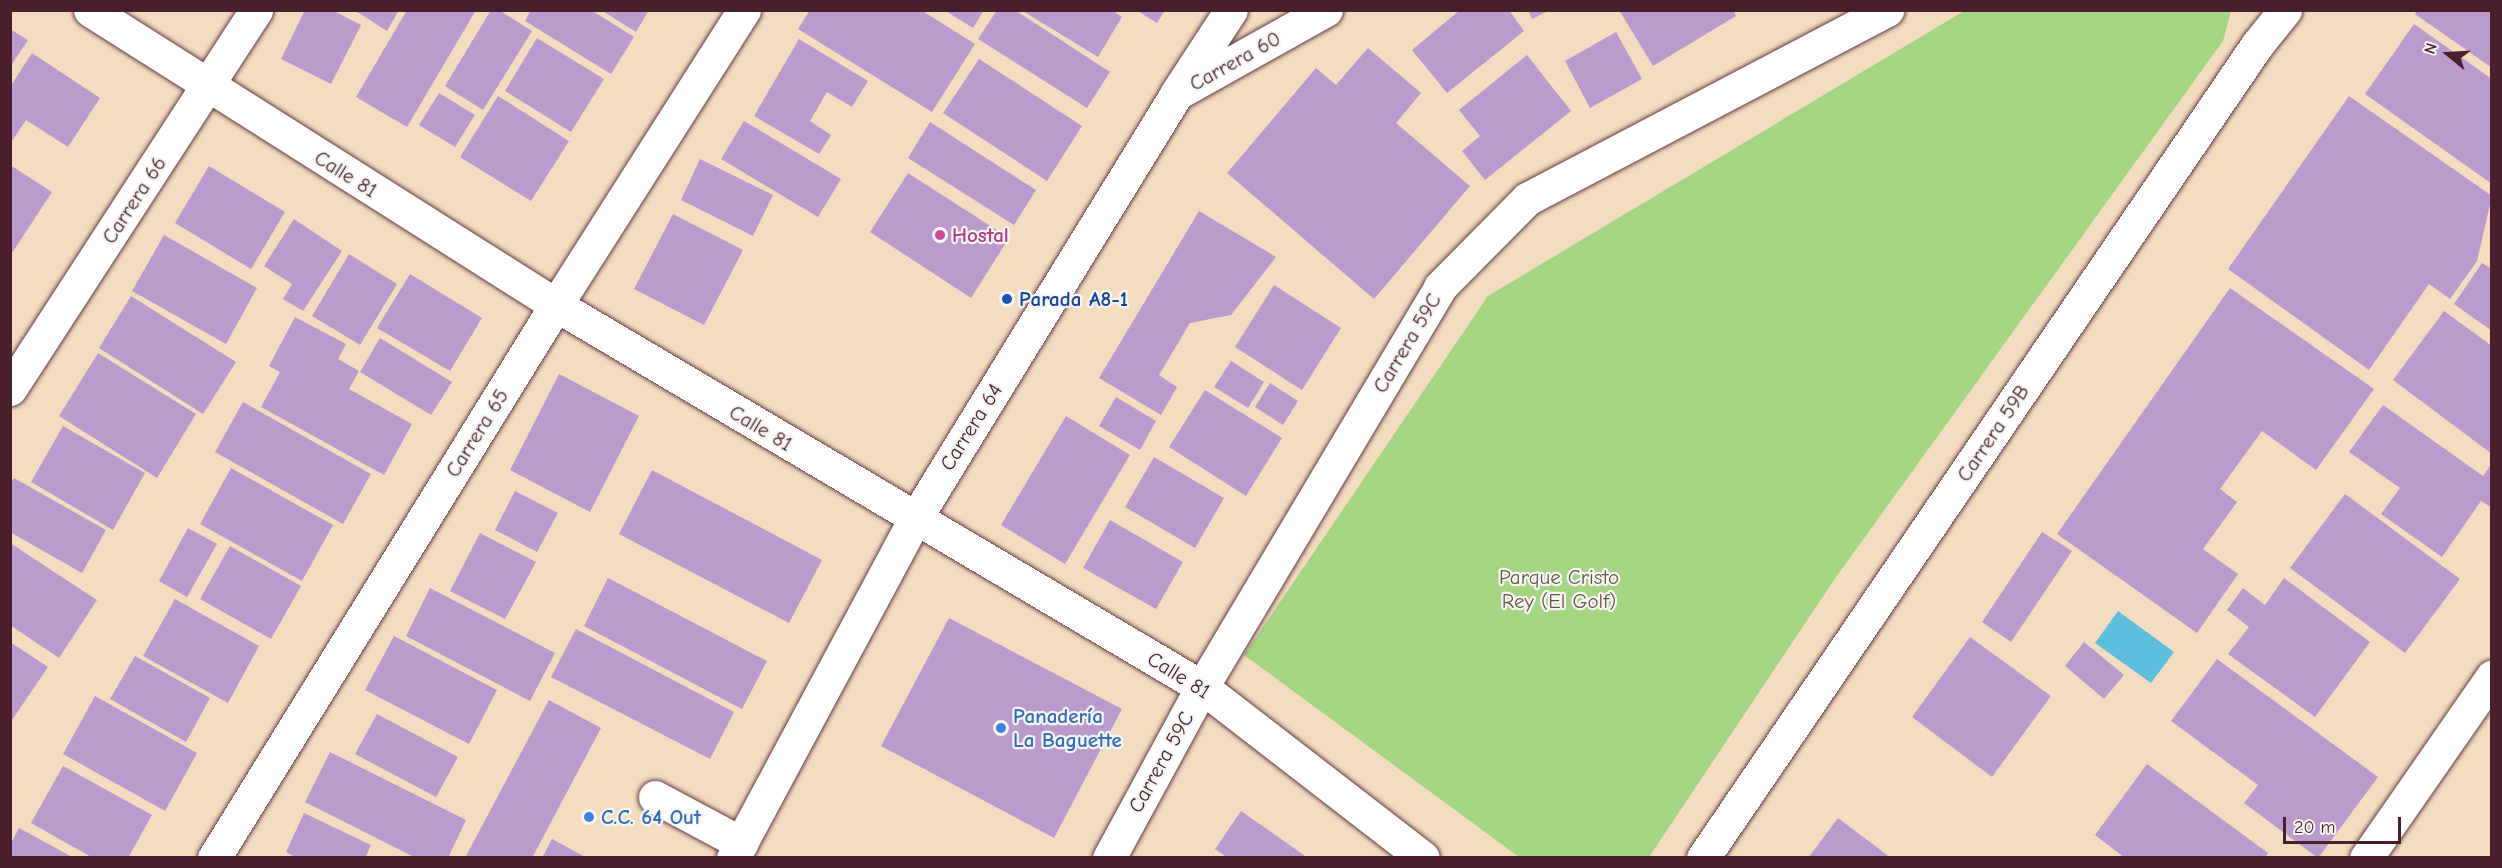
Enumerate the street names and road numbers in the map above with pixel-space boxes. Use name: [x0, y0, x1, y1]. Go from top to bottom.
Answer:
street label: Carrera 60: [1185, 26, 1285, 96]
street label: Calle 81: [310, 145, 382, 203]
street label: Carrera 66: [96, 152, 172, 248]
street label: Carrera 59C: [1367, 289, 1447, 397]
street label: Carrera 64: [934, 379, 1008, 475]
street label: Carrera 59B: [1951, 380, 2035, 486]
street label: Carrera 65: [440, 384, 514, 482]
street label: Calle 81: [725, 399, 797, 457]
street label: Calle 81: [1143, 646, 1215, 704]
street label: Carrera 59C: [1123, 707, 1199, 817]

